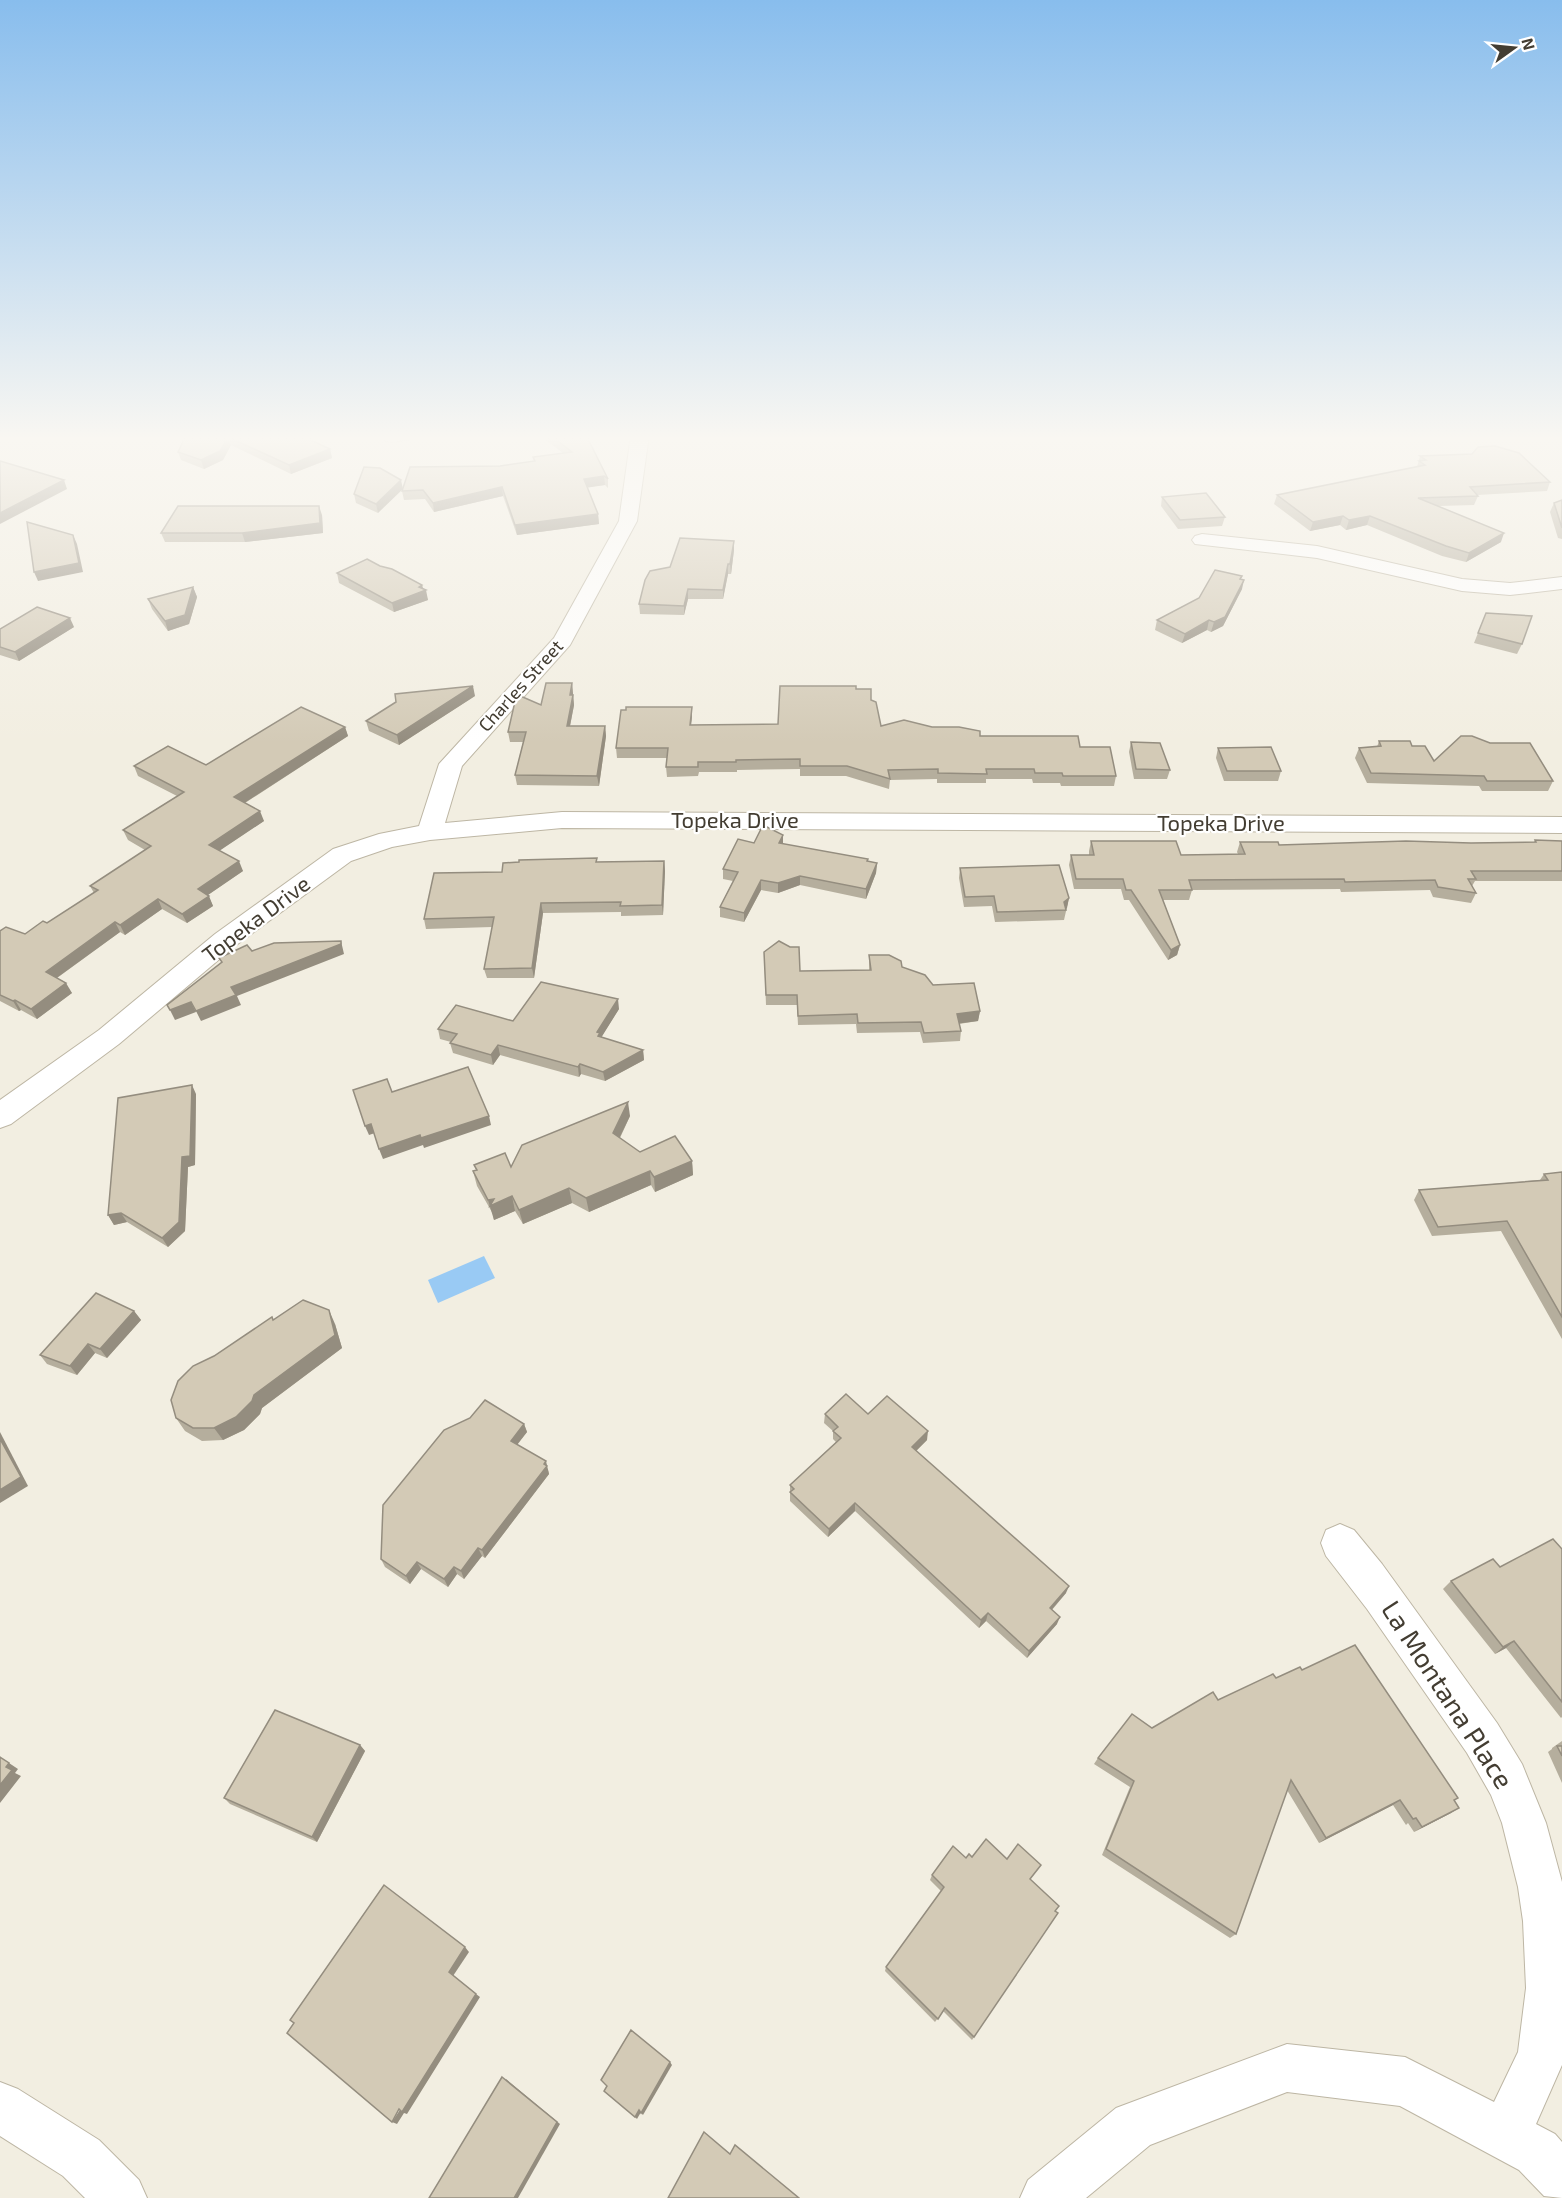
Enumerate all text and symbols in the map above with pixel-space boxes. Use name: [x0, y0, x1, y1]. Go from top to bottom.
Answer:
north arrow: [1484, 18, 1544, 78]
text: N: [1518, 36, 1540, 52]
street label: Charles Street: [473, 635, 567, 736]
street label: Topeka Drive: [671, 806, 799, 832]
street label: Topeka Drive: [1157, 809, 1285, 835]
street label: Topeka Drive: [197, 869, 314, 967]
street label: La Montana Place: [1376, 1594, 1521, 1794]

